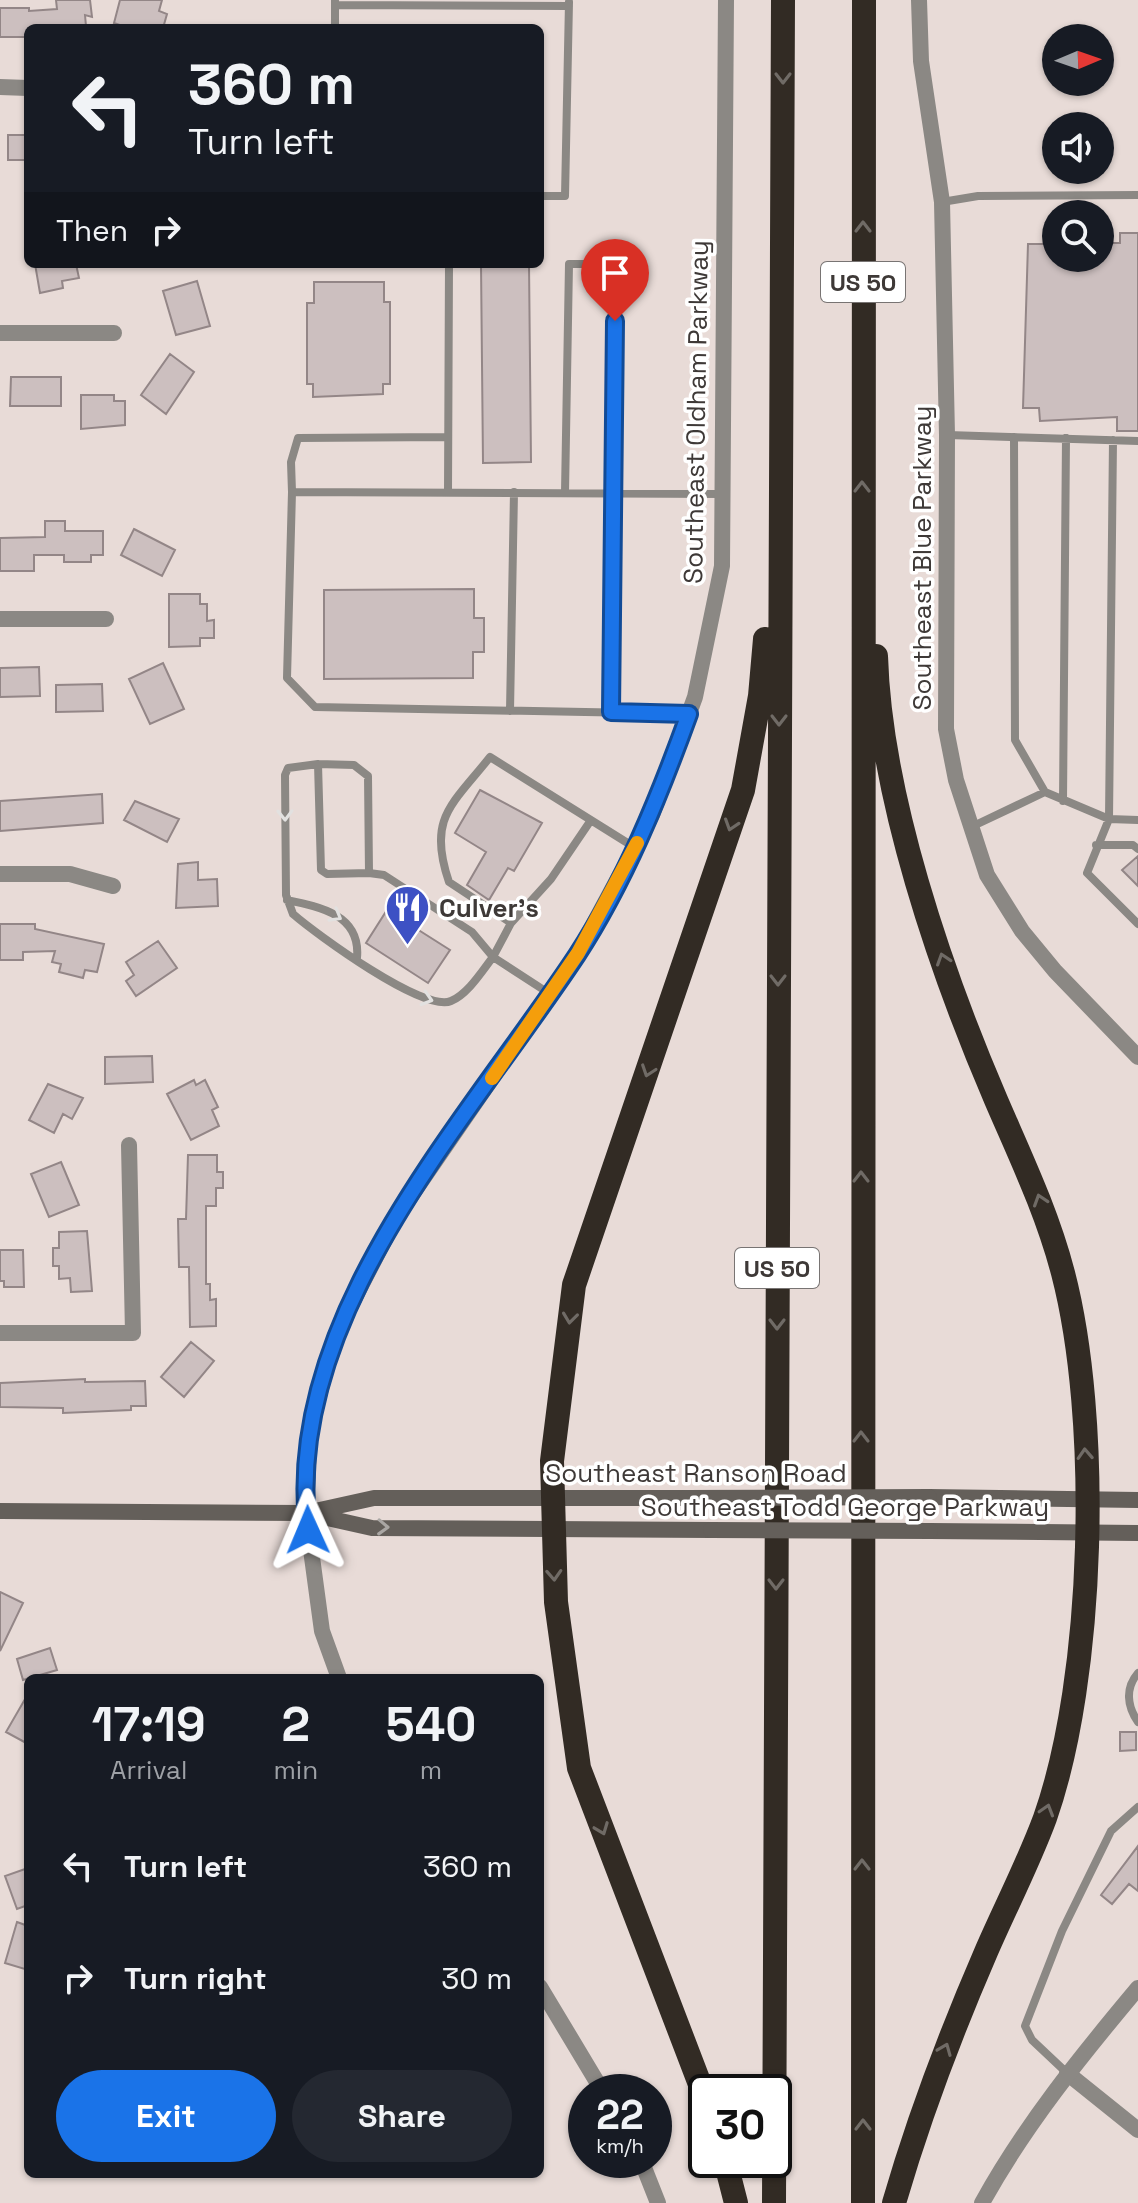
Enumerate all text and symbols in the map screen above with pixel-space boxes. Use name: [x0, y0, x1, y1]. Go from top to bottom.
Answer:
north arrow: [1042, 24, 1114, 96]
map controls: [1042, 24, 1114, 272]
text: 360 m: [188, 49, 355, 120]
icon: left: [56, 56, 160, 160]
one-way arrow: [774, 72, 792, 85]
button: sound: [1042, 112, 1114, 184]
text: Turn left: [188, 119, 335, 165]
button: search: [1042, 200, 1114, 272]
icon: right: [144, 208, 188, 252]
text: Then: [56, 211, 128, 250]
one-way arrow: [854, 220, 872, 233]
pin: [581, 239, 649, 321]
street label: Southeast Oldham Parkway: [676, 240, 716, 584]
icon: arrive: [593, 251, 637, 295]
road number: US 50: [821, 262, 905, 302]
street label: Southeast Blue Parkway: [905, 406, 939, 710]
one-way arrow: [853, 480, 870, 493]
one-way arrow: [770, 714, 788, 727]
one-way arrow: [276, 809, 294, 822]
one-way arrow: [725, 817, 741, 831]
restaurant icon: Culver's: [384, 884, 432, 947]
place label: Culver's: [439, 891, 539, 925]
one-way arrow: [327, 906, 342, 922]
one-way arrow: [937, 952, 953, 966]
one-way arrow: [769, 974, 787, 987]
one-way arrow: [420, 990, 433, 1006]
one-way arrow: [642, 1063, 658, 1077]
one-way arrow: [852, 1170, 870, 1183]
one-way arrow: [1034, 1194, 1050, 1208]
road number: US 50: [735, 1248, 819, 1288]
one-way arrow: [561, 1312, 578, 1325]
one-way arrow: [768, 1318, 786, 1331]
one-way arrow: [852, 1430, 870, 1443]
one-way arrow: [1076, 1447, 1093, 1460]
street label: Southeast Ranson Road: [545, 1456, 847, 1490]
position arrow: [266, 1488, 350, 1572]
street label: Southeast Todd George Parkway: [641, 1490, 1049, 1524]
one-way arrow: [377, 1519, 390, 1536]
one-way arrow: [546, 1569, 563, 1582]
one-way arrow: [767, 1578, 785, 1591]
text: 17:19: [92, 1694, 206, 1755]
text: 2: [282, 1694, 310, 1755]
text: 540: [386, 1694, 476, 1755]
text: Arrival: [110, 1753, 187, 1787]
text: min: [273, 1753, 318, 1787]
text: m: [420, 1753, 442, 1787]
one-way arrow: [1038, 1804, 1054, 1817]
one-way arrow: [593, 1821, 609, 1835]
icon: left: [56, 1844, 100, 1888]
text: Turn left: [124, 1847, 247, 1886]
text: 360 m: [423, 1847, 512, 1886]
one-way arrow: [853, 1858, 871, 1871]
icon: right: [56, 1956, 100, 2000]
text: Turn right: [124, 1959, 267, 1998]
text: 30 m: [441, 1959, 512, 1998]
one-way arrow: [935, 2043, 952, 2057]
button: Exit: [56, 2070, 276, 2162]
button: Share: [292, 2070, 512, 2162]
speed limit sign: 30: [688, 2074, 792, 2178]
text: 22: [596, 2090, 644, 2141]
one-way arrow: [854, 2118, 872, 2131]
text: km/h: [596, 2133, 644, 2159]

